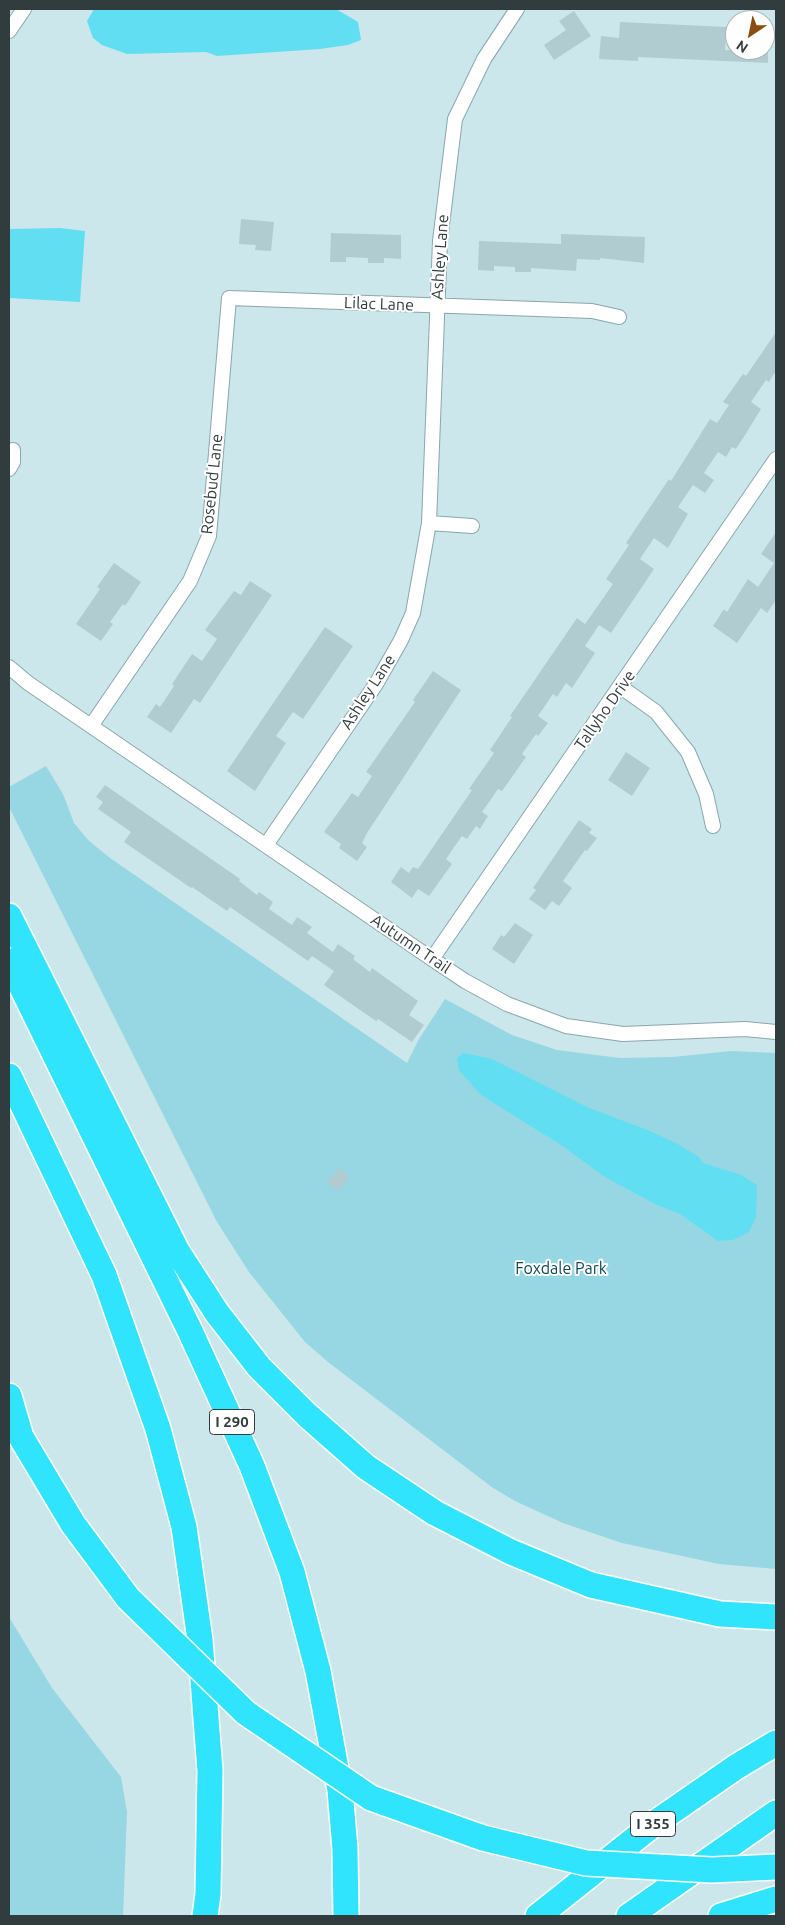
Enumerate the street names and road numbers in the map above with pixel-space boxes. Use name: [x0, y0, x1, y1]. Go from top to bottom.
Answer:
street label: Ashley Lane: [427, 214, 453, 300]
street label: Lilac Lane: [344, 293, 414, 315]
street label: Rosebud Lane: [197, 433, 227, 535]
street label: Ashley Lane: [337, 651, 399, 733]
street label: Tallyho Drive: [571, 667, 639, 753]
street label: Autumn Trail: [367, 910, 455, 978]
road number: I 290: [210, 1410, 254, 1434]
road number: I 355: [630, 1812, 676, 1836]

